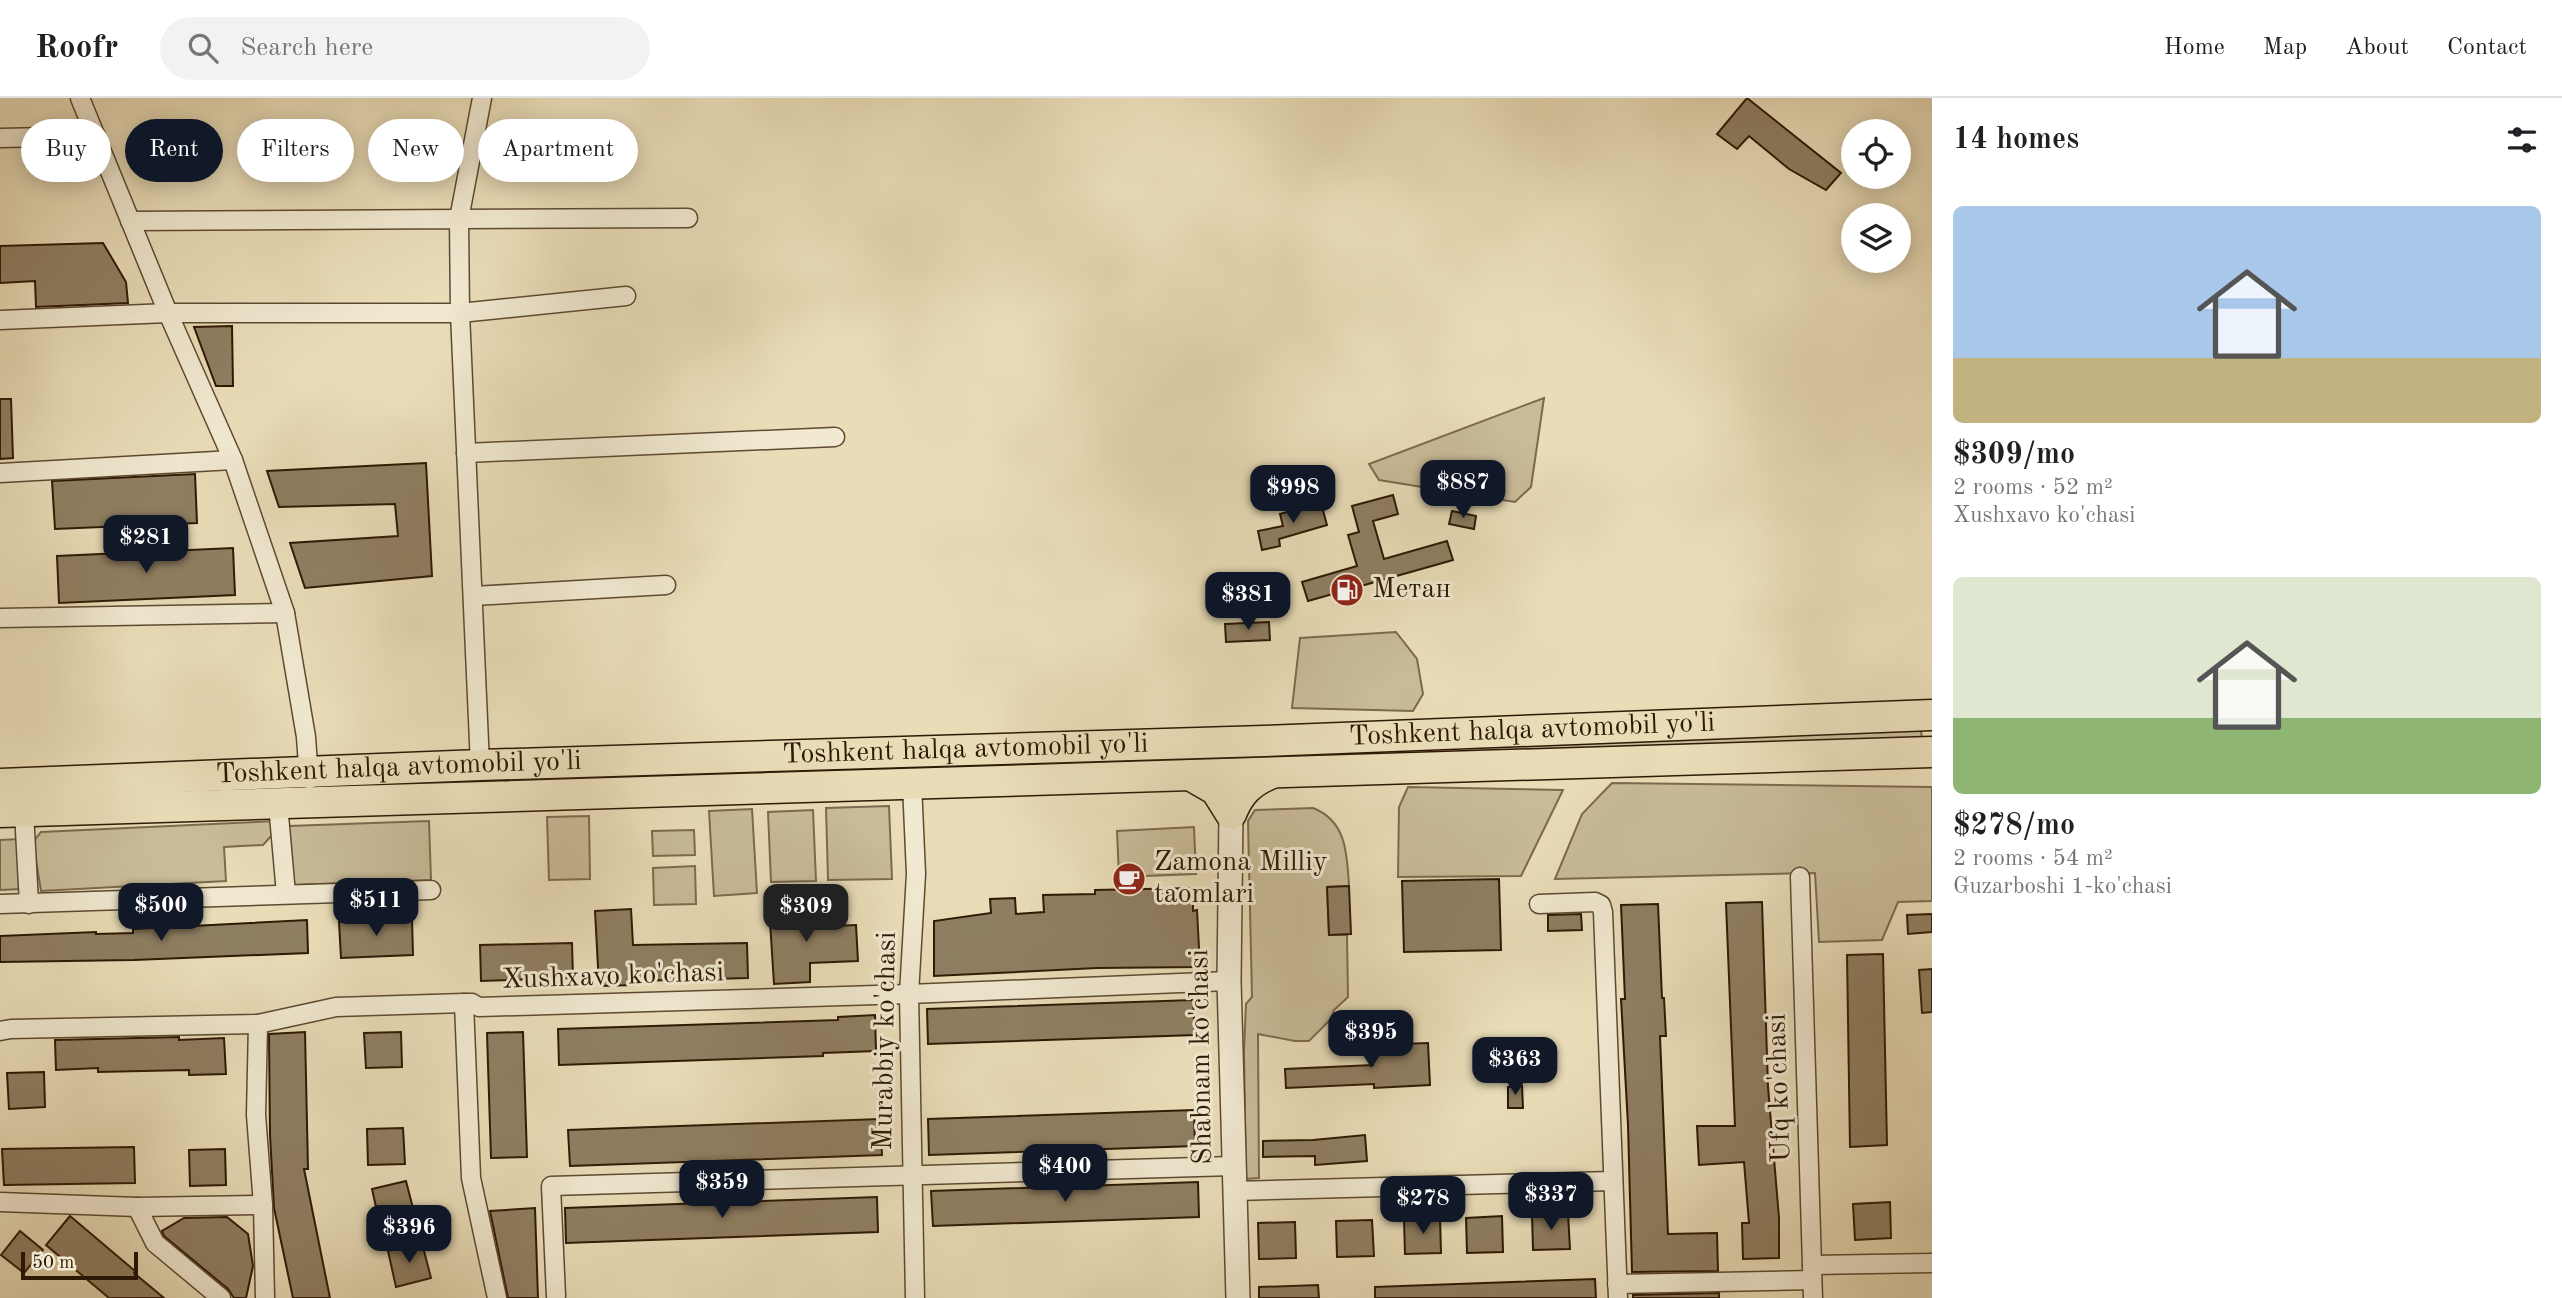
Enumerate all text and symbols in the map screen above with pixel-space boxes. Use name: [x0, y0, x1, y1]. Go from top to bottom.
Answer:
search box: [160, 17, 650, 80]
icon: search: [184, 29, 222, 67]
text: Roofr: [35, 32, 118, 65]
text: Search here: [240, 35, 373, 61]
text: Home: [2164, 36, 2225, 60]
text: Map: [2263, 36, 2307, 60]
text: About: [2345, 36, 2409, 60]
text: Contact: [2447, 36, 2527, 60]
chip: Buy: [21, 119, 111, 182]
chip: Rent: [125, 119, 223, 182]
chip: Filters: [237, 119, 354, 182]
chip: New: [368, 119, 464, 182]
chip: Apartment: [478, 119, 638, 182]
map controls: [1841, 119, 1911, 273]
button: locate: [1841, 119, 1911, 189]
icon: filters: [2503, 121, 2541, 159]
text: 14 homes: [1953, 125, 2079, 155]
button: layers: [1841, 203, 1911, 273]
icon: home: [2184, 251, 2310, 377]
text: $309/mo: [1953, 440, 2075, 470]
pin: $887: [1422, 460, 1504, 520]
pin: $998: [1252, 466, 1334, 525]
text: $887: [1436, 471, 1490, 494]
text: $998: [1266, 476, 1320, 499]
text: 2 rooms · 52 m²: [1953, 476, 2113, 499]
text: Xushxavo ko'chasi: [1953, 504, 2136, 527]
pin: $281: [105, 516, 187, 575]
text: $281: [119, 526, 173, 549]
fuel station icon: Метан: [1328, 571, 1366, 609]
pin: $381: [1207, 573, 1289, 632]
place label: Метан: [1372, 576, 1451, 604]
text: $381: [1221, 583, 1275, 606]
icon: home: [2184, 622, 2310, 748]
street label: Toshkent halqa avtomobil yo'li: [1349, 709, 1716, 752]
street label: Toshkent halqa avtomobil yo'li: [782, 731, 1149, 770]
street label: Toshkent halqa avtomobil yo'li: [215, 748, 582, 789]
text: $278/mo: [1953, 811, 2075, 841]
text: 2 rooms · 54 m²: [1953, 847, 2113, 870]
place label: Zamona Milliy taomlari: [1154, 849, 1328, 909]
cafe icon: Zamona Milliy taomlari: [1110, 860, 1148, 898]
text: Guzarboshi 1-ko'chasi: [1953, 875, 2172, 898]
pin: $511: [335, 878, 417, 938]
pin: $500: [120, 884, 202, 943]
pin: $309: [765, 884, 847, 944]
text: $511: [349, 889, 403, 912]
text: $500: [134, 894, 188, 917]
text: $309: [779, 895, 833, 918]
street label: Murabbiy ko'chasi: [870, 931, 902, 1151]
street label: Shabnam ko'chasi: [1186, 949, 1218, 1165]
street label: Xushxavo ko'chasi: [501, 959, 725, 995]
pin: $395: [1330, 1010, 1412, 1070]
street label: Ufq ko'chasi: [1763, 1013, 1797, 1163]
text: $395: [1344, 1021, 1398, 1044]
pin: $363: [1474, 1038, 1556, 1097]
text: $363: [1488, 1048, 1542, 1071]
pin: $400: [1024, 1144, 1106, 1204]
text: $400: [1038, 1155, 1092, 1178]
pin: $359: [681, 1160, 763, 1220]
text: $359: [695, 1171, 749, 1194]
pin: $337: [1510, 1172, 1592, 1232]
pin: $278: [1382, 1176, 1464, 1236]
text: $337: [1524, 1183, 1578, 1206]
text: $278: [1396, 1187, 1450, 1210]
pin: $396: [368, 1206, 450, 1265]
text: $396: [382, 1216, 436, 1239]
scale bar: [21, 1249, 138, 1281]
text: 50 m: [32, 1254, 74, 1273]

